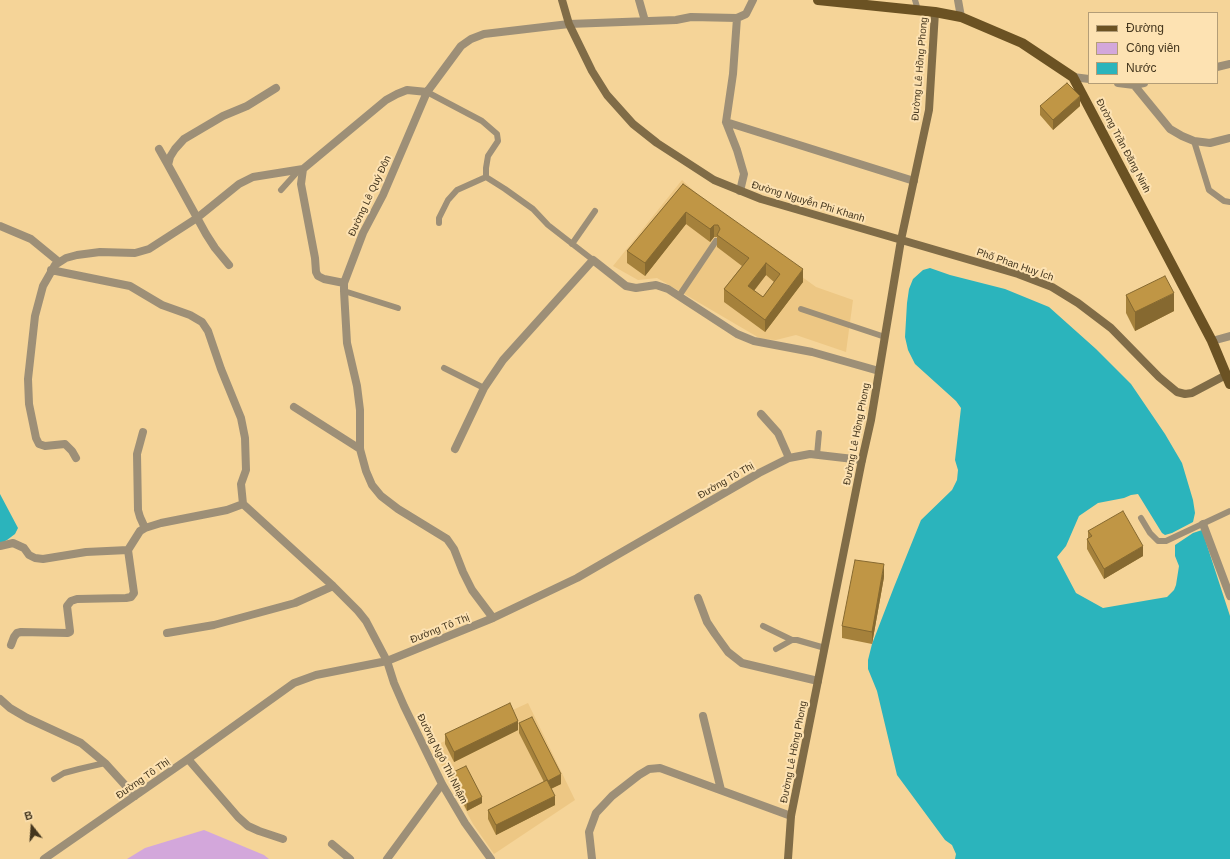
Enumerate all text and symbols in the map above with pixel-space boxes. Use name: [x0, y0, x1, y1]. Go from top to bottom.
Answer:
legend: [1088, 12, 1218, 84]
street label: Đường Lê Hồng Phong: [909, 17, 931, 121]
text: Đường: [1126, 21, 1164, 35]
text: Công viên: [1126, 41, 1180, 55]
text: Nước: [1126, 61, 1157, 75]
street label: Đường Trần Đăng Ninh: [1093, 97, 1153, 195]
street label: Đường Lê Quý Đôn: [346, 154, 394, 238]
street label: Đường Nguyễn Phi Khanh: [750, 179, 866, 225]
street label: Phố Phan Huy Ích: [975, 246, 1055, 284]
street label: Đường Lê Hồng Phong: [841, 382, 873, 486]
street label: Đường Tô Thị: [696, 460, 756, 502]
street label: Đường Tô Thị: [409, 612, 471, 646]
street label: Đường Lê Hồng Phong: [778, 700, 810, 804]
street label: Đường Ngô Thì Nhậm: [414, 712, 470, 806]
street label: Đường Tô Thị: [114, 756, 172, 802]
north arrow: [12, 807, 52, 847]
text: B: [23, 809, 34, 822]

